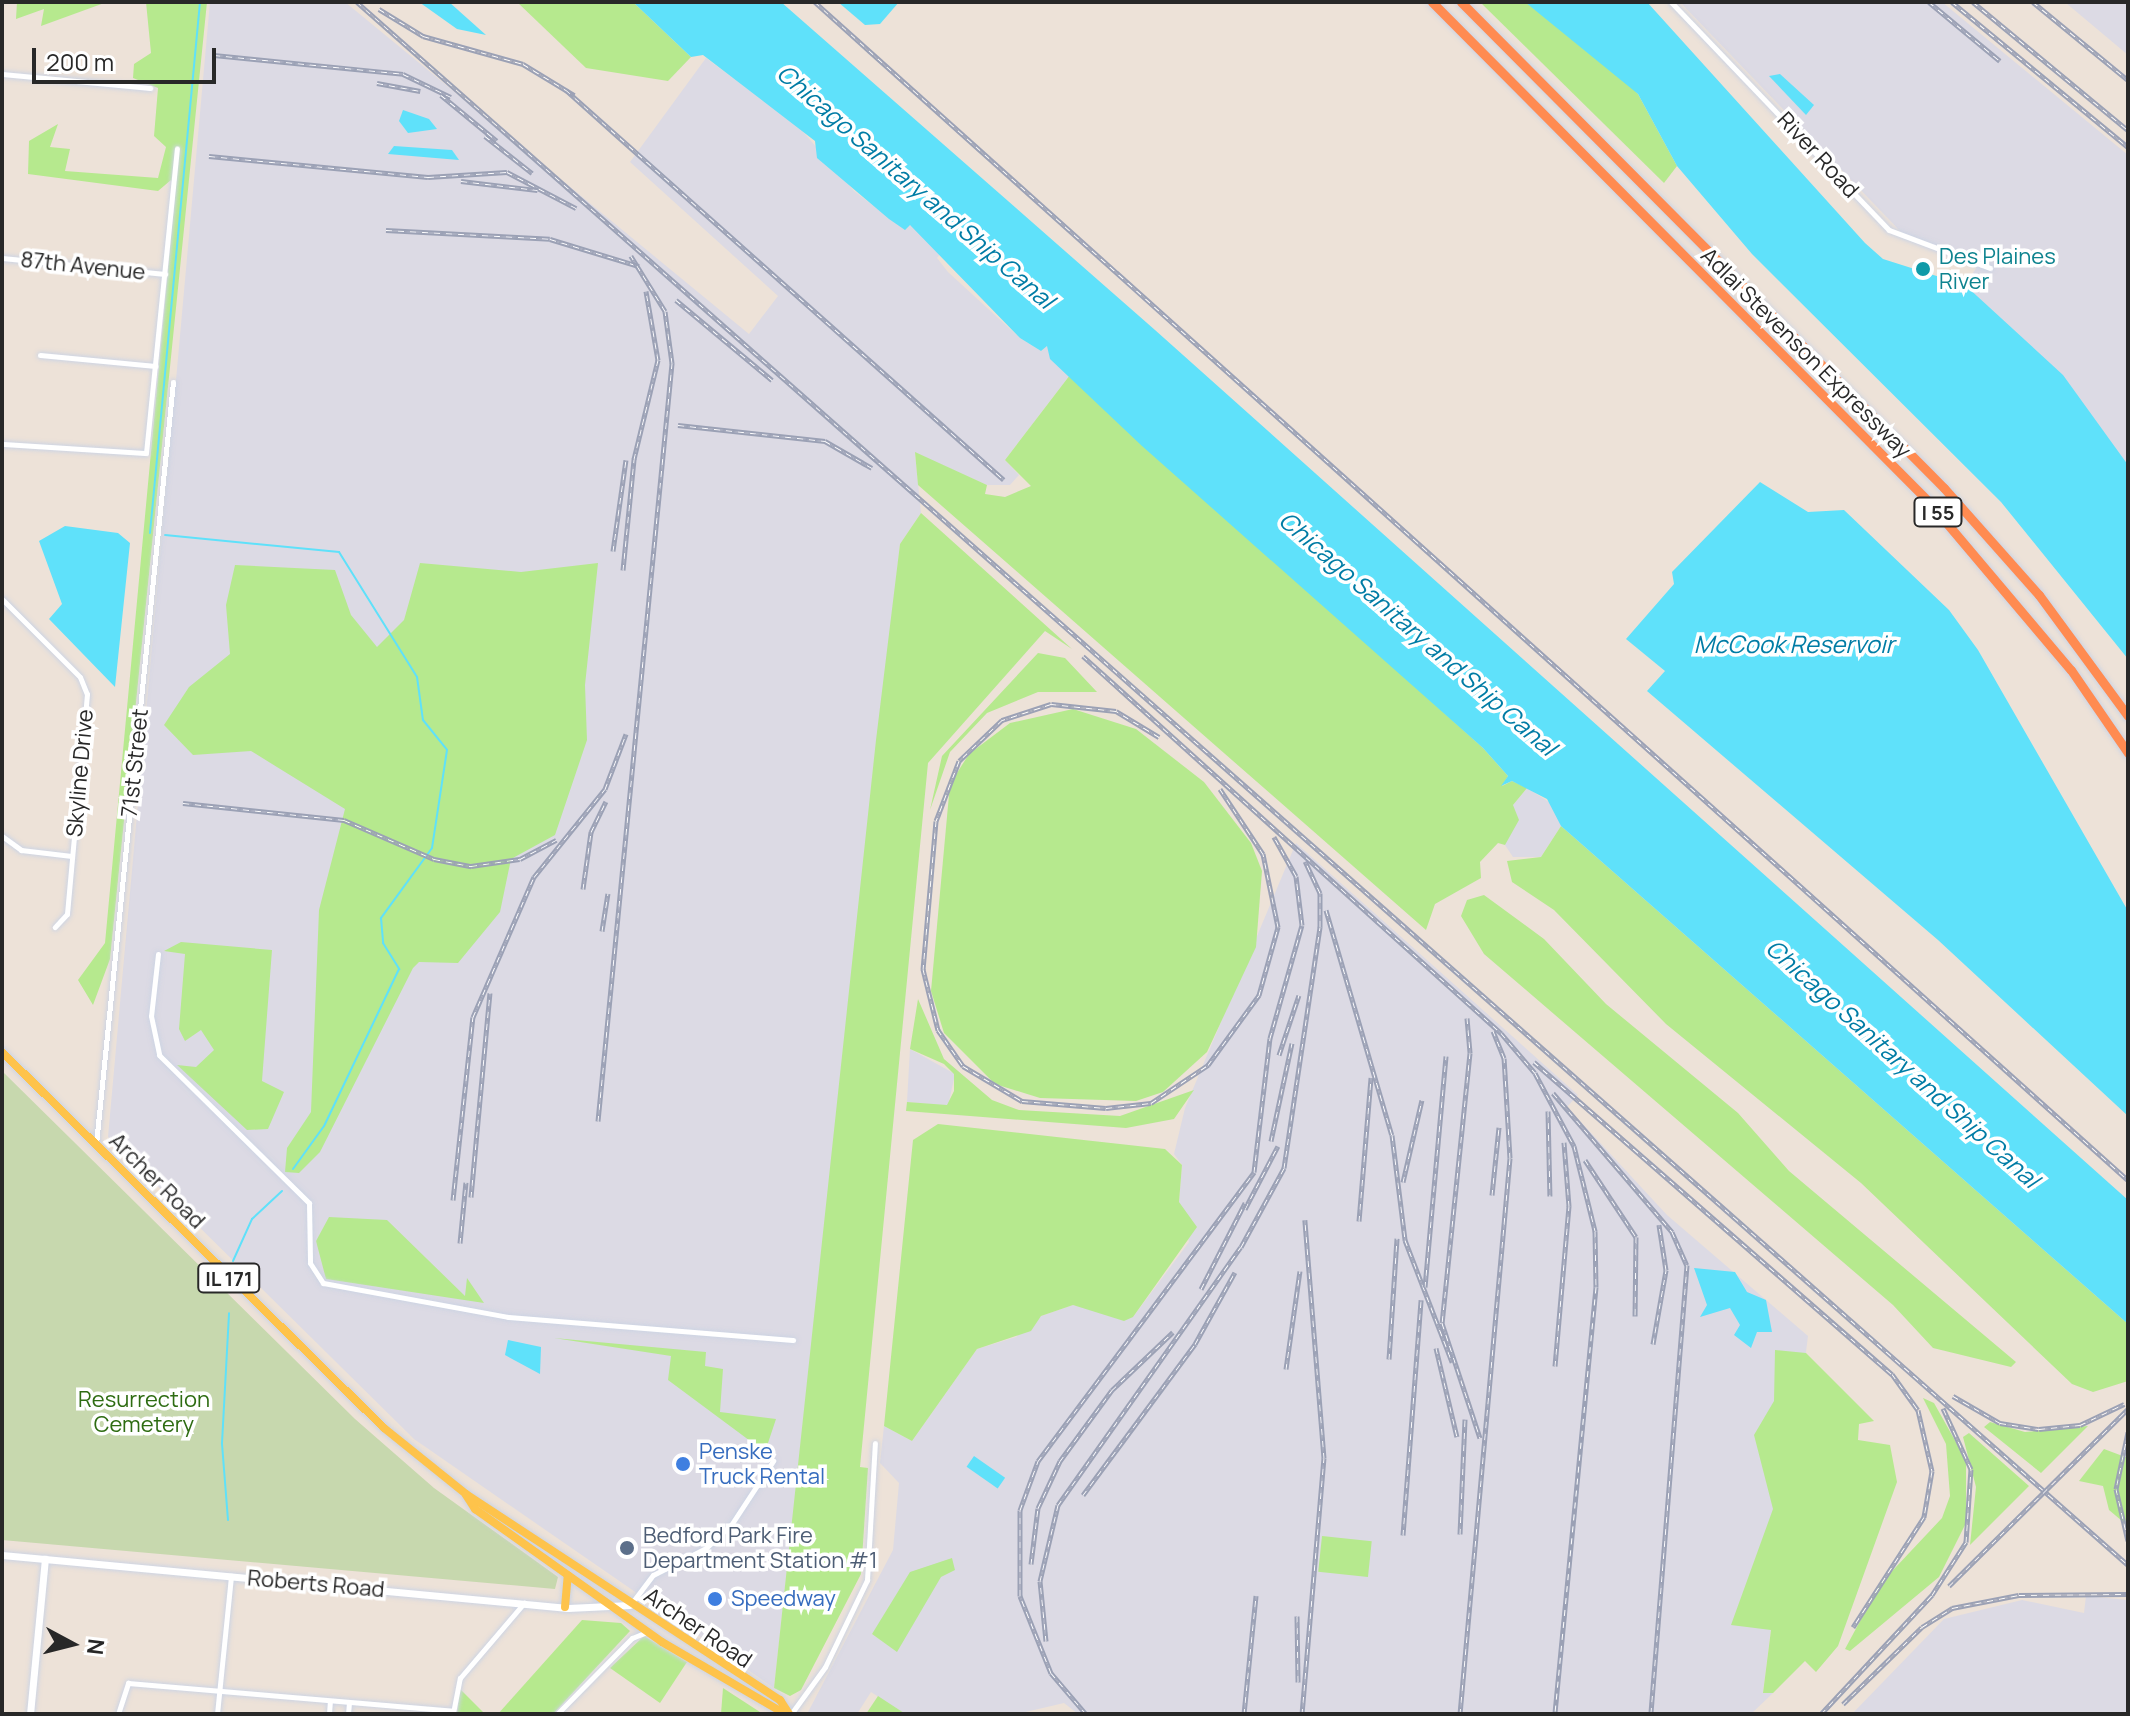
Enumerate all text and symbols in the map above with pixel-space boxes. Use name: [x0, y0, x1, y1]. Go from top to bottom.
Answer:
scale bar: [36, 32, 220, 82]
text: 200 m: [46, 45, 114, 78]
water label: Chicago Sanitary and Ship Canal: [772, 58, 1060, 314]
street label: River Road: [1772, 107, 1864, 203]
street label: Adlai Stevenson Expressway: [1695, 242, 1917, 464]
place label: Des Plaines River: [1939, 243, 2056, 294]
street label: 87th Avenue: [19, 246, 147, 286]
marker: Des Plaines River: [1914, 260, 1932, 278]
road number: I 55: [1912, 496, 1964, 528]
water label: Chicago Sanitary and Ship Canal: [1274, 505, 1562, 761]
water label: McCook Reservoir: [1694, 630, 1894, 658]
street label: 71st Street: [116, 707, 154, 819]
street label: Skyline Drive: [61, 708, 99, 838]
water label: Chicago Sanitary and Ship Canal: [1761, 933, 2045, 1193]
street label: Archer Road: [104, 1128, 210, 1234]
road number: IL 171: [195, 1262, 263, 1294]
park label: Resurrection Cemetery: [78, 1386, 210, 1438]
place label: Penske Truck Rental: [699, 1438, 825, 1490]
marker: Penske Truck Rental: [674, 1455, 692, 1473]
place label: Bedford Park Fire Department Station #1: [643, 1522, 878, 1574]
marker: Bedford Park Fire Department Station #1: [618, 1539, 636, 1557]
street label: Roberts Road: [246, 1565, 386, 1603]
street label: Archer Road: [639, 1582, 757, 1674]
place label: Speedway: [731, 1586, 836, 1612]
marker: Speedway: [706, 1590, 724, 1608]
north arrow: [32, 1604, 112, 1684]
text: N: [80, 1637, 112, 1657]

